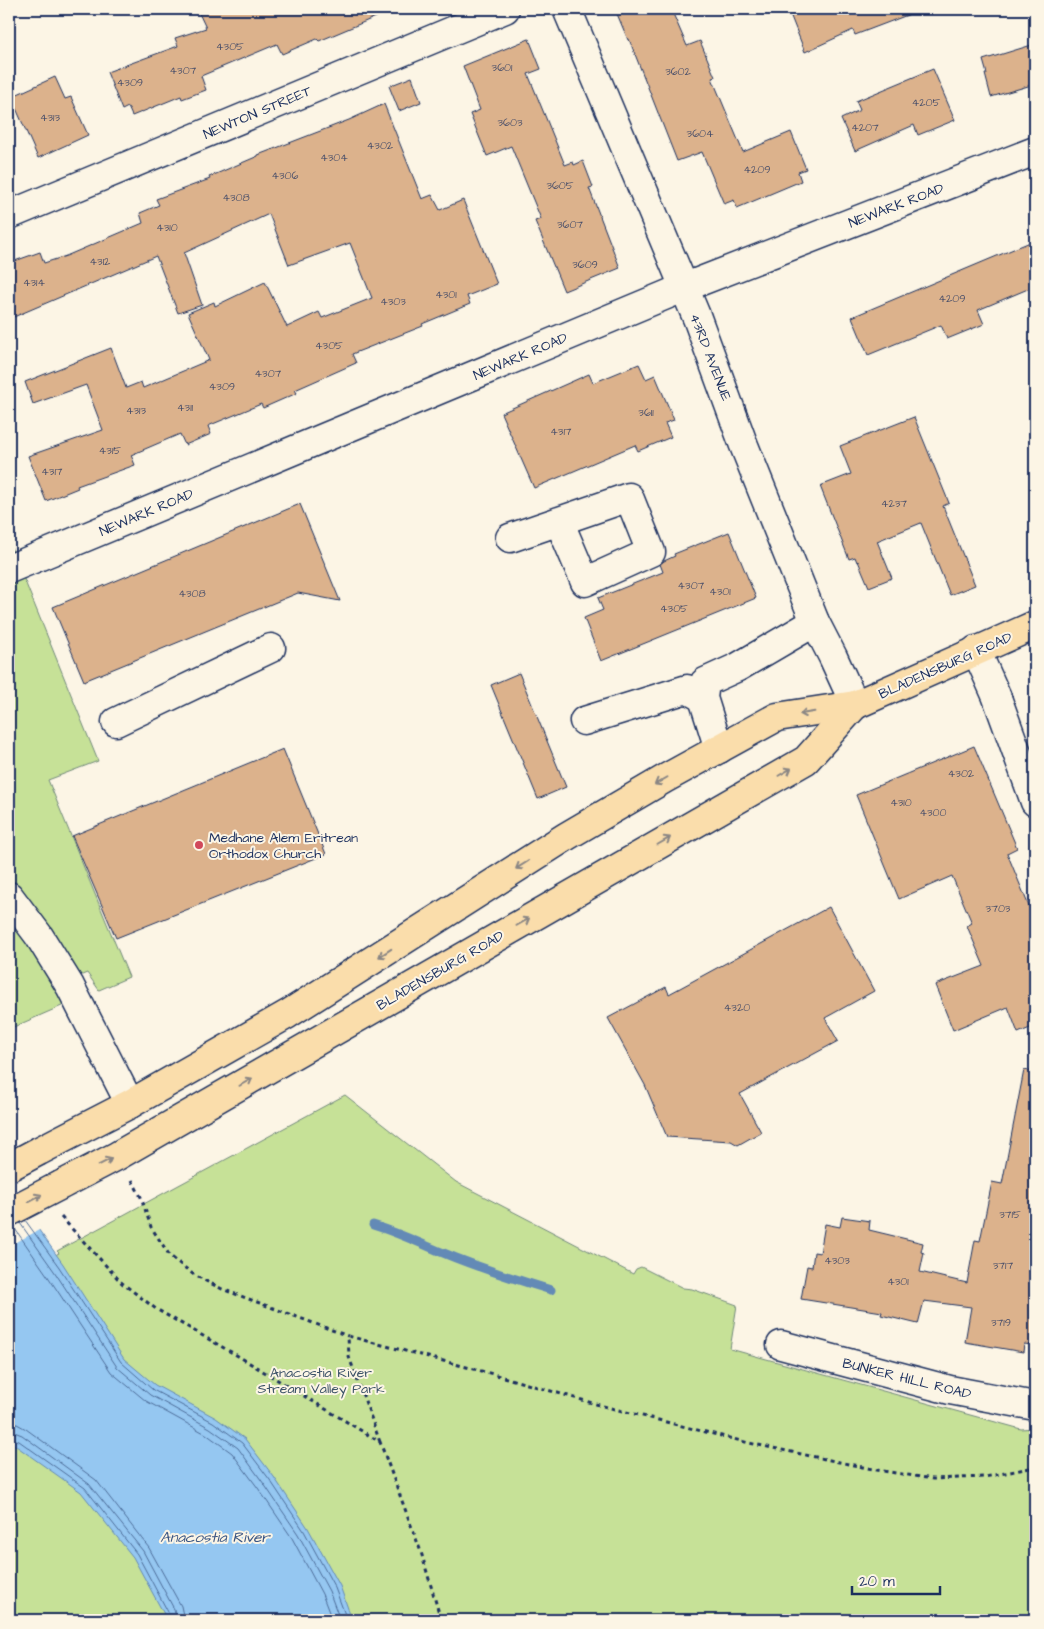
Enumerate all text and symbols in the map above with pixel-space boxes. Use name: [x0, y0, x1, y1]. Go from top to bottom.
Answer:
house number: 4305: [216, 39, 244, 54]
house number: 3601: [492, 60, 513, 75]
house number: 4307: [170, 63, 197, 78]
house number: 3602: [665, 64, 692, 79]
house number: 4309: [117, 75, 143, 90]
street label: NEWTON STREET: [200, 81, 315, 145]
house number: 4205: [912, 95, 940, 110]
house number: 4313: [40, 110, 60, 125]
house number: 3603: [497, 115, 523, 130]
house number: 4207: [851, 120, 879, 135]
house number: 3604: [687, 126, 714, 141]
house number: 4302: [367, 138, 394, 153]
house number: 4304: [320, 150, 348, 165]
house number: 4209: [744, 162, 770, 177]
house number: 4306: [272, 168, 299, 183]
house number: 3605: [546, 178, 574, 193]
street label: NEWARK ROAD: [846, 179, 947, 233]
house number: 4308: [222, 190, 250, 205]
house number: 3607: [557, 217, 583, 232]
house number: 4310: [156, 220, 178, 235]
house number: 4312: [90, 254, 111, 269]
house number: 3609: [572, 257, 598, 272]
house number: 4314: [23, 275, 45, 290]
house number: 4301: [435, 287, 457, 302]
house number: 4209: [939, 291, 965, 306]
house number: 4303: [380, 294, 406, 309]
street label: 43RD AVENUE: [684, 311, 736, 405]
street label: NEWARK ROAD: [470, 328, 571, 386]
house number: 4305: [315, 338, 343, 353]
house number: 4307: [255, 366, 282, 381]
house number: 4309: [209, 379, 235, 394]
house number: 4311: [177, 400, 194, 415]
house number: 4313: [126, 403, 146, 418]
house number: 3611: [638, 405, 654, 420]
house number: 4317: [550, 424, 572, 439]
house number: 4315: [99, 443, 121, 458]
house number: 4317: [41, 464, 63, 479]
street label: NEWARK ROAD: [96, 484, 197, 542]
house number: 4237: [881, 496, 907, 511]
house number: 4307: [678, 578, 705, 593]
house number: 4301: [709, 584, 731, 599]
house number: 4308: [178, 586, 206, 601]
house number: 4305: [660, 601, 688, 616]
street label: BLADENSBURG ROAD: [875, 627, 1015, 704]
one-way arrow: [799, 708, 815, 718]
one-way arrow: [778, 766, 792, 776]
house number: 4302: [948, 766, 975, 781]
one-way arrow: [654, 776, 668, 786]
house number: 4310: [890, 795, 912, 810]
house number: 4300: [920, 805, 947, 820]
place label: Medhane Alem Eritrean Orthodox Church: [209, 828, 358, 864]
one-way arrow: [656, 836, 671, 846]
marker: Medhane Alem Eritrean Orthodox Church: [193, 839, 205, 851]
one-way arrow: [515, 860, 529, 870]
house number: 3703: [986, 901, 1011, 916]
one-way arrow: [515, 917, 530, 926]
street label: BLADENSBURG ROAD: [373, 926, 508, 1016]
one-way arrow: [378, 947, 392, 958]
house number: 4320: [724, 1000, 750, 1015]
one-way arrow: [238, 1076, 252, 1086]
one-way arrow: [97, 1157, 112, 1166]
one-way arrow: [27, 1193, 42, 1202]
house number: 3715: [999, 1207, 1021, 1222]
house number: 4303: [824, 1253, 850, 1268]
house number: 3717: [993, 1258, 1013, 1273]
house number: 4301: [887, 1274, 909, 1289]
house number: 3719: [991, 1315, 1011, 1330]
street label: BUNKER HILL ROAD: [840, 1353, 973, 1405]
park label: Anacostia River Stream Valley Park: [257, 1363, 385, 1399]
water label: Anacostia River: [160, 1527, 271, 1548]
scale bar: [852, 1564, 939, 1596]
text: 20 m: [859, 1571, 895, 1592]

